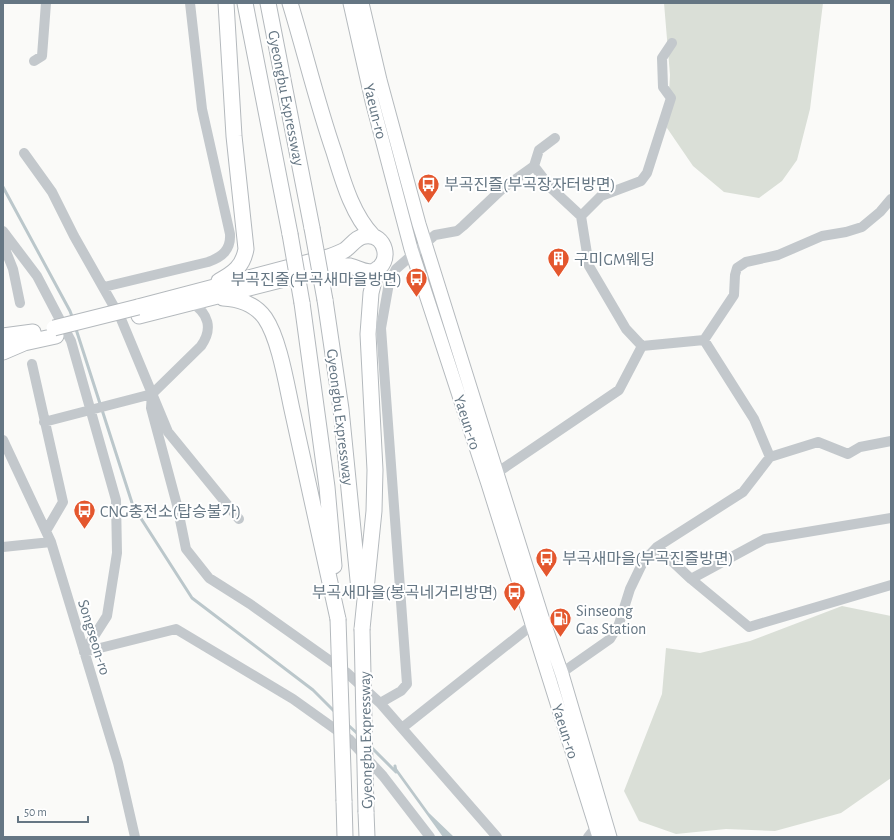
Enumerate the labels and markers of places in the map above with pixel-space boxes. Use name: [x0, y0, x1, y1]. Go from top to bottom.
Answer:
bus stop icon: 부곡진즐(부곡장자터방면): [415, 171, 441, 204]
place label: 부곡진즐(부곡장자터방면): [444, 177, 615, 193]
building icon: 구미GM웨딩: [546, 246, 572, 279]
place label: 구미GM웨딩: [574, 252, 655, 268]
bus stop icon: 부곡진줄(부곡새마을방면): [404, 266, 430, 299]
place label: 부곡진줄(부곡새마을방면): [231, 272, 402, 288]
bus stop icon: CNG충전소(탑승불가): [72, 498, 98, 531]
place label: CNG충전소(탑승불가): [100, 504, 241, 520]
bus stop icon: 부곡새마을(부곡진즐방면): [533, 545, 559, 578]
place label: 부곡새마을(부곡진즐방면): [562, 551, 733, 567]
bus stop icon: 부곡새마을(봉곡네거리방면): [501, 579, 527, 612]
place label: 부곡새마을(봉곡네거리방면): [312, 585, 498, 601]
place label: Sinseong Gas Station: [576, 603, 646, 637]
fuel station icon: Sinseong Gas Station: [547, 606, 573, 639]

